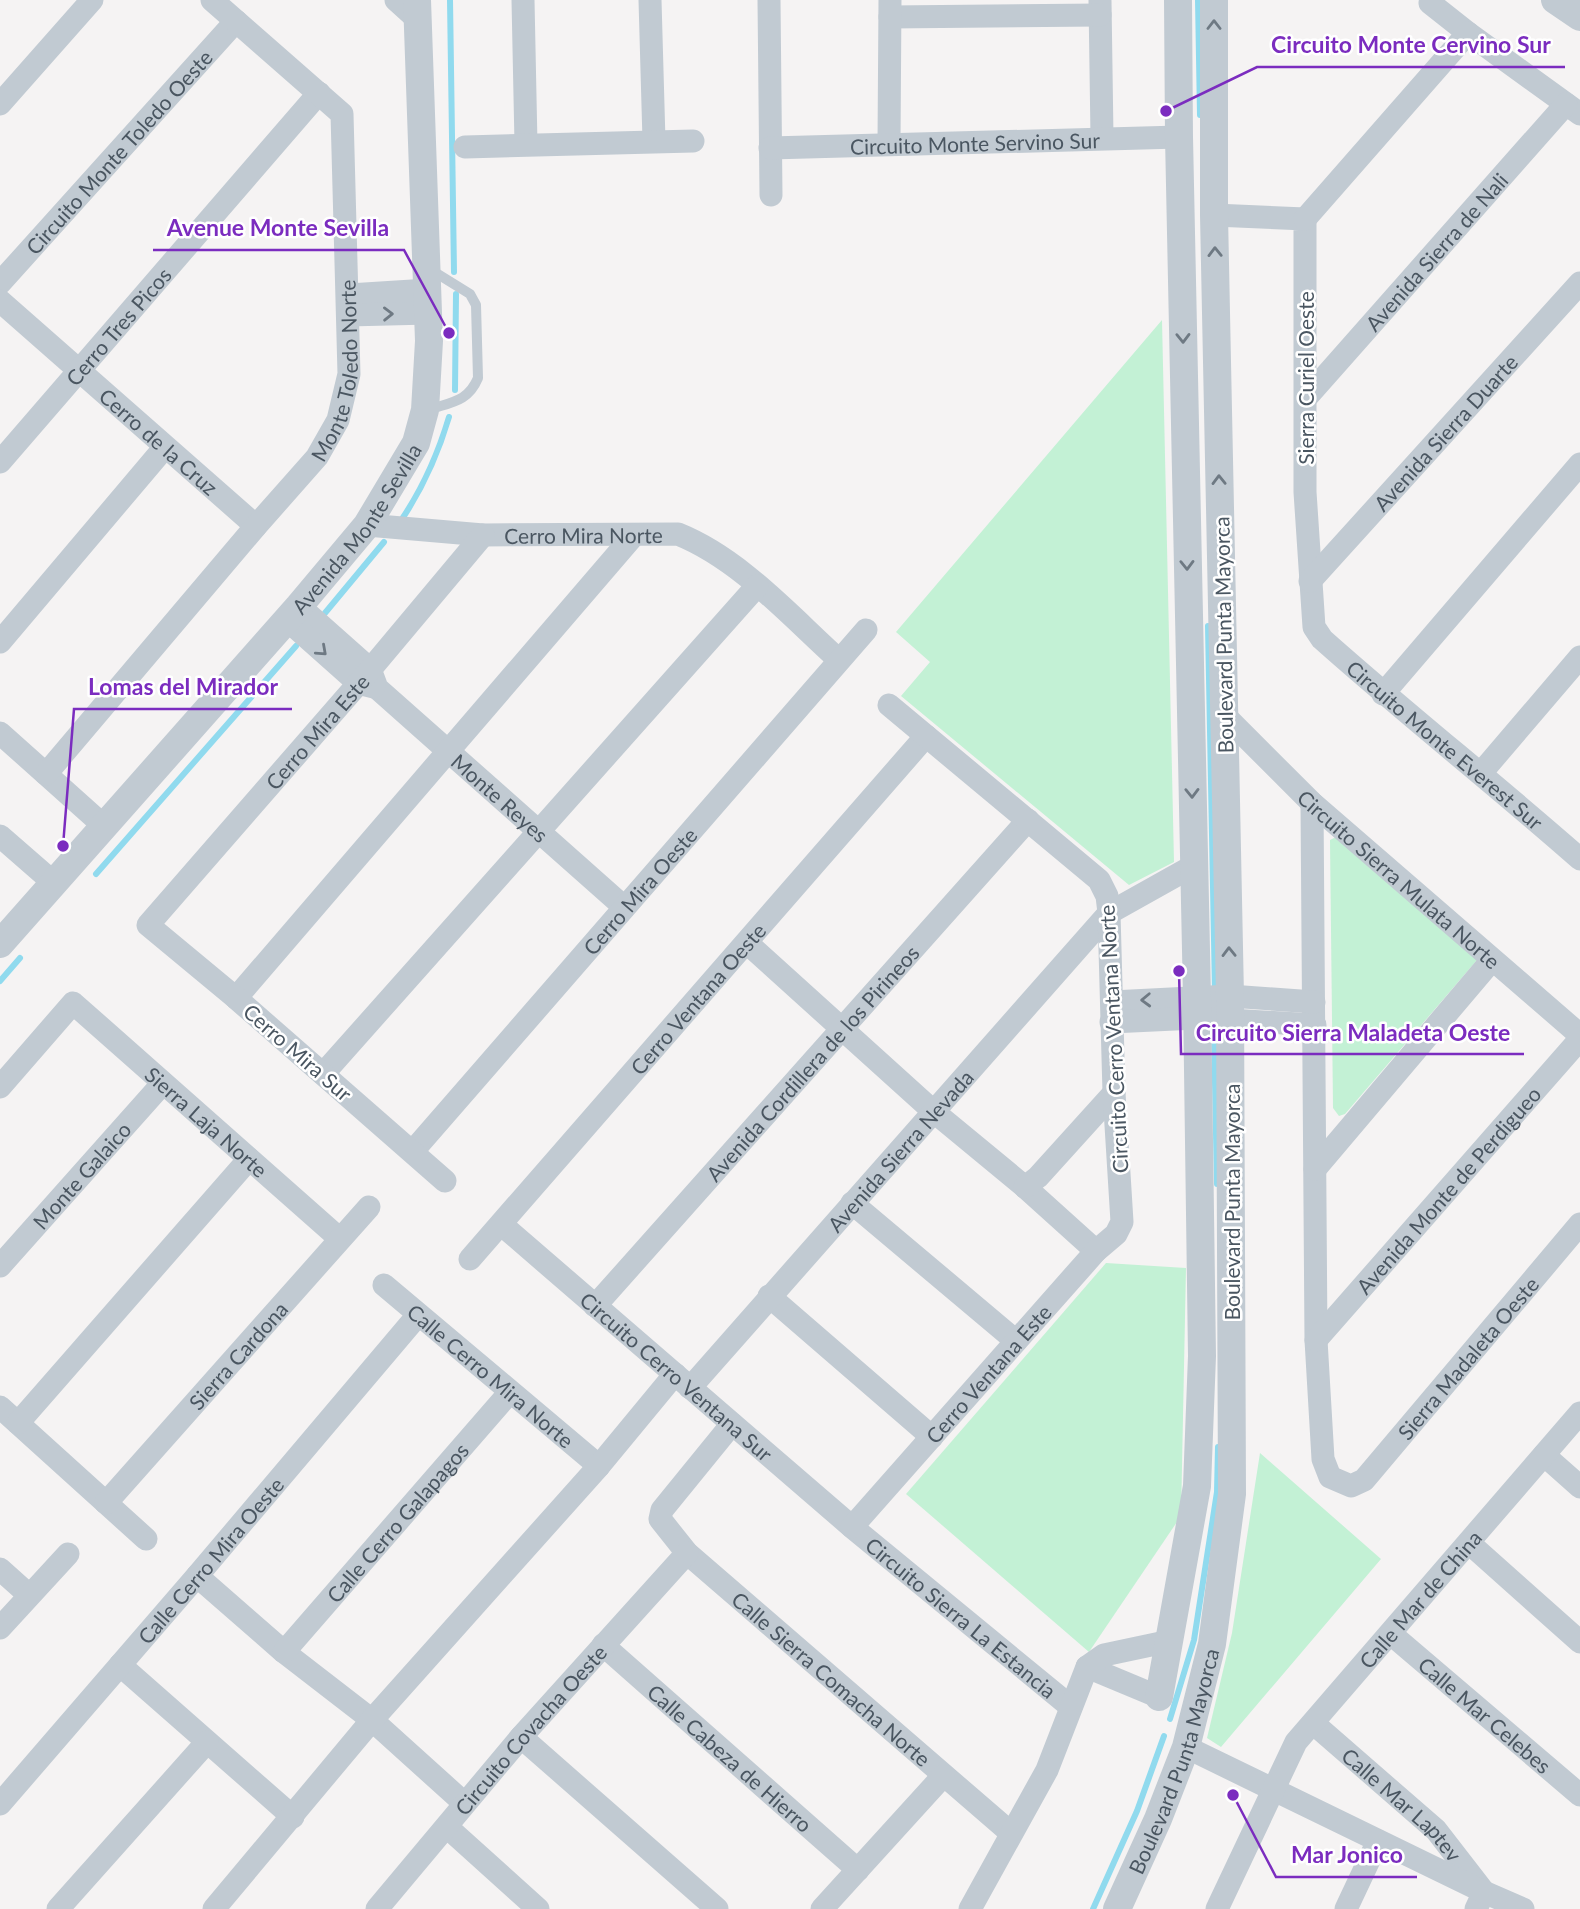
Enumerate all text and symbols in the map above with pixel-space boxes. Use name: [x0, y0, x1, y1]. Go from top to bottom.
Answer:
one-way arrow: [1206, 19, 1222, 29]
callout: Circuito Monte Cervino Sur: [1257, 23, 1565, 67]
text: Circuito Monte Cervino Sur: [1271, 30, 1551, 58]
street label: Circuito Monte Toledo Oeste: [20, 44, 217, 259]
street label: Circuito Monte Servino Sur: [850, 127, 1101, 158]
street label: Avenida Sierra de Nali: [1359, 167, 1512, 335]
callout: Avenue Monte Sevilla: [153, 206, 404, 250]
text: Avenue Monte Sevilla: [166, 213, 389, 241]
one-way arrow: [1207, 246, 1223, 257]
street label: Cerro Tres Picos: [60, 262, 176, 390]
street label: Monte Toledo Norte: [305, 279, 361, 465]
street label: Sierra Curiel Oeste: [1293, 291, 1318, 465]
one-way arrow: [383, 307, 394, 322]
one-way arrow: [1175, 333, 1191, 343]
street label: Avenida Sierra Duarte: [1368, 349, 1522, 515]
street label: Cerro de la Cruz: [95, 382, 223, 500]
street label: Avenida Monte Sevilla: [286, 439, 426, 618]
one-way arrow: [1212, 474, 1227, 485]
street label: Boulevard Punta Mayorca: [1208, 516, 1238, 754]
street label: Cerro Mira Norte: [504, 522, 663, 547]
one-way arrow: [1179, 560, 1195, 571]
one-way arrow: [314, 643, 327, 655]
street label: Circuito Monte Everest Sur: [1342, 655, 1549, 834]
callout: Lomas del Mirador: [74, 665, 292, 709]
street label: Cerro Mira Este: [260, 669, 374, 794]
text: Lomas del Mirador: [88, 672, 279, 700]
street label: Monte Reyes: [447, 748, 554, 847]
street label: Circuito Sierra Mulata Norte: [1293, 784, 1506, 973]
one-way arrow: [1184, 787, 1199, 798]
street label: Cerro Mira Oeste: [577, 822, 701, 959]
street label: Circuito Cerro Ventana Norte: [1093, 904, 1133, 1174]
street label: Cerro Ventana Oeste: [625, 917, 770, 1079]
street label: Avenida Cordillera de los Pirineos: [700, 940, 923, 1186]
one-way arrow: [1222, 946, 1237, 957]
one-way arrow: [1141, 993, 1152, 1008]
street label: Cerro Mira Sur: [239, 998, 358, 1106]
callout: Circuito Sierra Maladeta Oeste: [1181, 1010, 1524, 1054]
text: Circuito Sierra Maladeta Oeste: [1196, 1018, 1510, 1046]
street label: Sierra Laja Norte: [141, 1061, 273, 1182]
street label: Avenida Sierra Nevada: [822, 1064, 978, 1236]
street label: Avenida Monte de Perdigueo: [1350, 1081, 1545, 1298]
street label: Boulevard Punta Mayorca: [1219, 1084, 1244, 1320]
street label: Monte Galaico: [27, 1116, 135, 1233]
street label: Sierra Madaleta Oeste: [1392, 1271, 1543, 1444]
street label: Circuito Cerro Ventana Sur: [576, 1286, 778, 1466]
street label: Sierra Cardona: [183, 1296, 292, 1414]
street label: Calle Cerro Mira Norte: [403, 1298, 579, 1452]
street label: Cerro Ventana Este: [920, 1299, 1056, 1448]
street label: Calle Cerro Galapagos: [321, 1437, 473, 1607]
street label: Calle Cerro Mira Oeste: [132, 1472, 288, 1648]
street label: Calle Mar de China: [1353, 1525, 1486, 1673]
street label: Circuito Sierra La Estancia: [861, 1531, 1062, 1703]
street label: Calle Sierra Comacha Norte: [728, 1586, 936, 1771]
street label: Circuito Covacha Oeste: [449, 1639, 611, 1819]
street label: Boulevard Punta Mayorca: [1122, 1646, 1223, 1877]
street label: Calle Mar Celebes: [1414, 1651, 1557, 1778]
street label: Calle Cabeza de Hierro: [643, 1678, 818, 1837]
street label: Calle Mar Laptev: [1338, 1742, 1468, 1866]
callout: Mar Jonico: [1276, 1833, 1417, 1877]
text: Mar Jonico: [1291, 1840, 1403, 1868]

